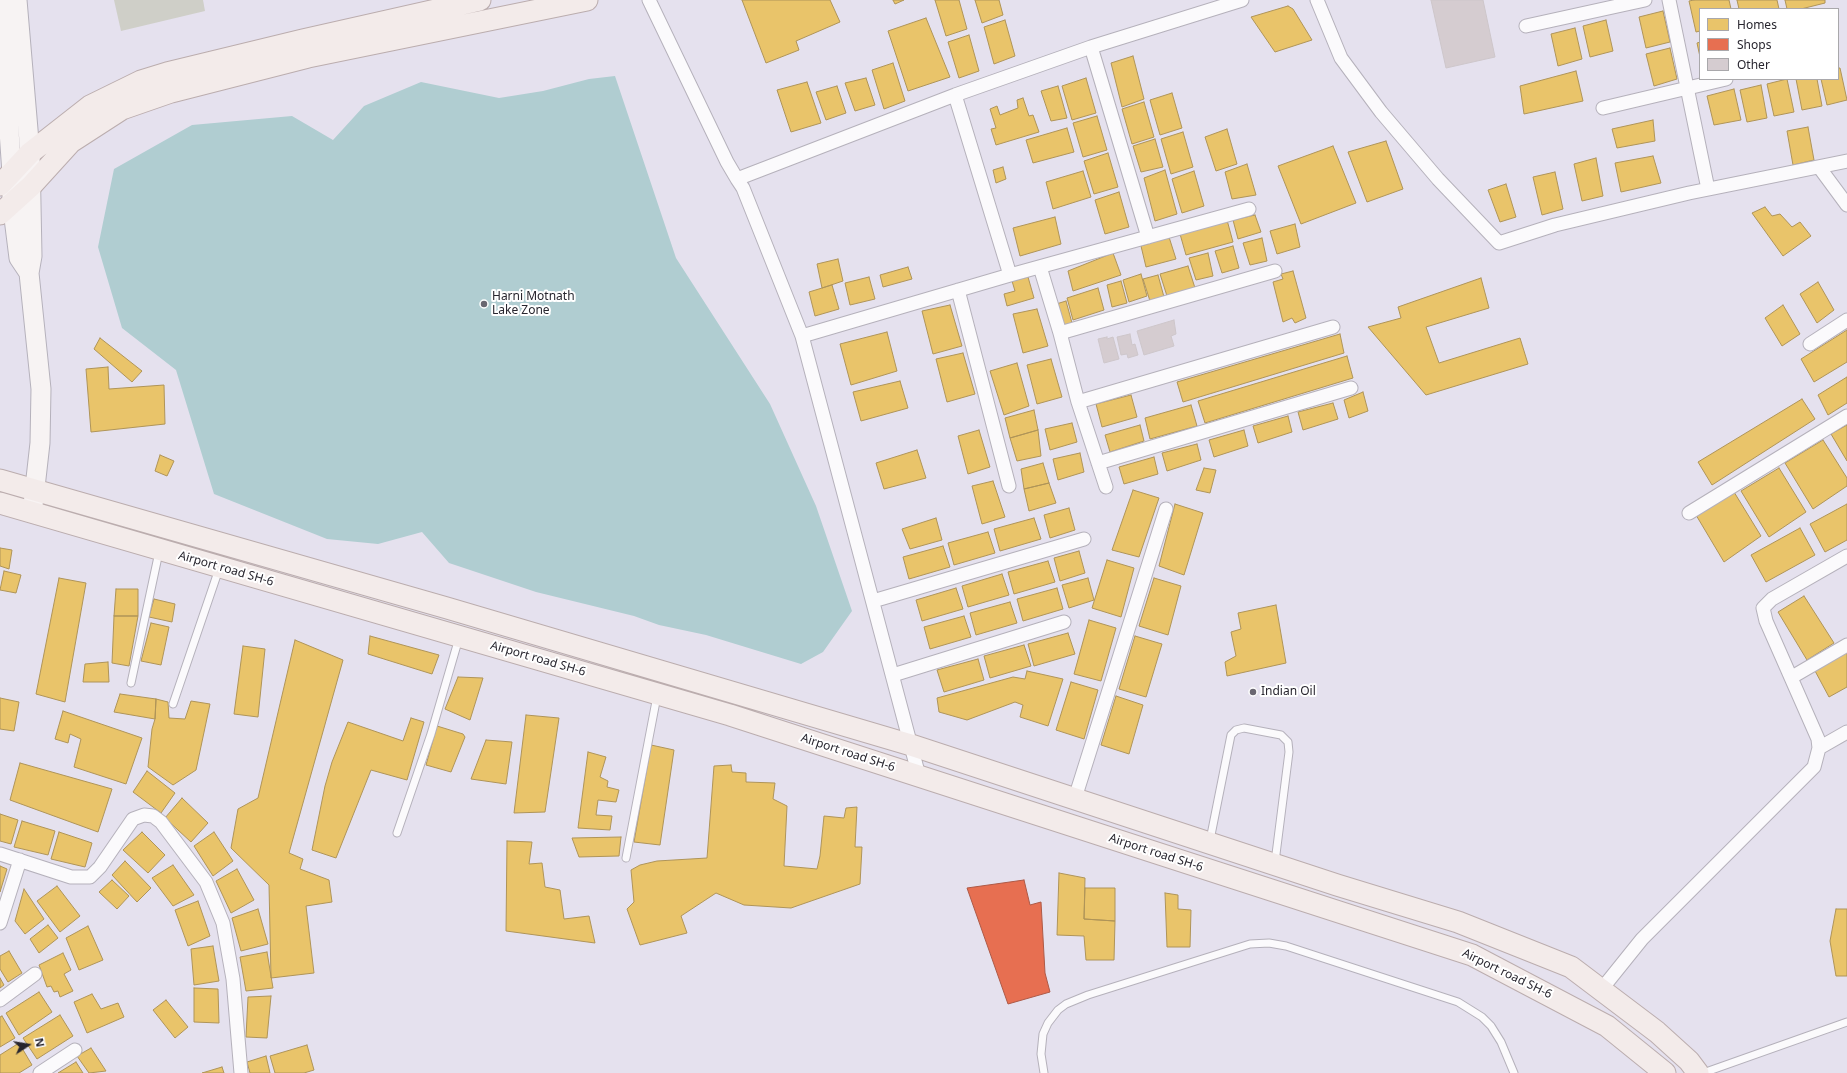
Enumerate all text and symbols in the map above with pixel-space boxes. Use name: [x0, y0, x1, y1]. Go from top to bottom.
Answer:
legend: [1699, 8, 1839, 80]
text: Homes: [1737, 16, 1777, 33]
text: Shops: [1737, 36, 1771, 53]
text: Other: [1737, 56, 1770, 73]
place label: Harni Motnath Lake Zone: [492, 290, 575, 318]
marker: Harni Motnath Lake Zone: [479, 299, 489, 309]
street label: Airport road SH-6: [177, 549, 275, 589]
street label: Airport road SH-6: [489, 639, 587, 679]
place label: Indian Oil: [1261, 685, 1316, 699]
marker: Indian Oil: [1248, 687, 1258, 697]
street label: Airport road SH-6: [799, 731, 897, 775]
street label: Airport road SH-6: [1107, 831, 1205, 875]
street label: Airport road SH-6: [1460, 946, 1554, 1002]
north arrow: [8, 1025, 48, 1065]
text: N: [32, 1036, 48, 1048]

